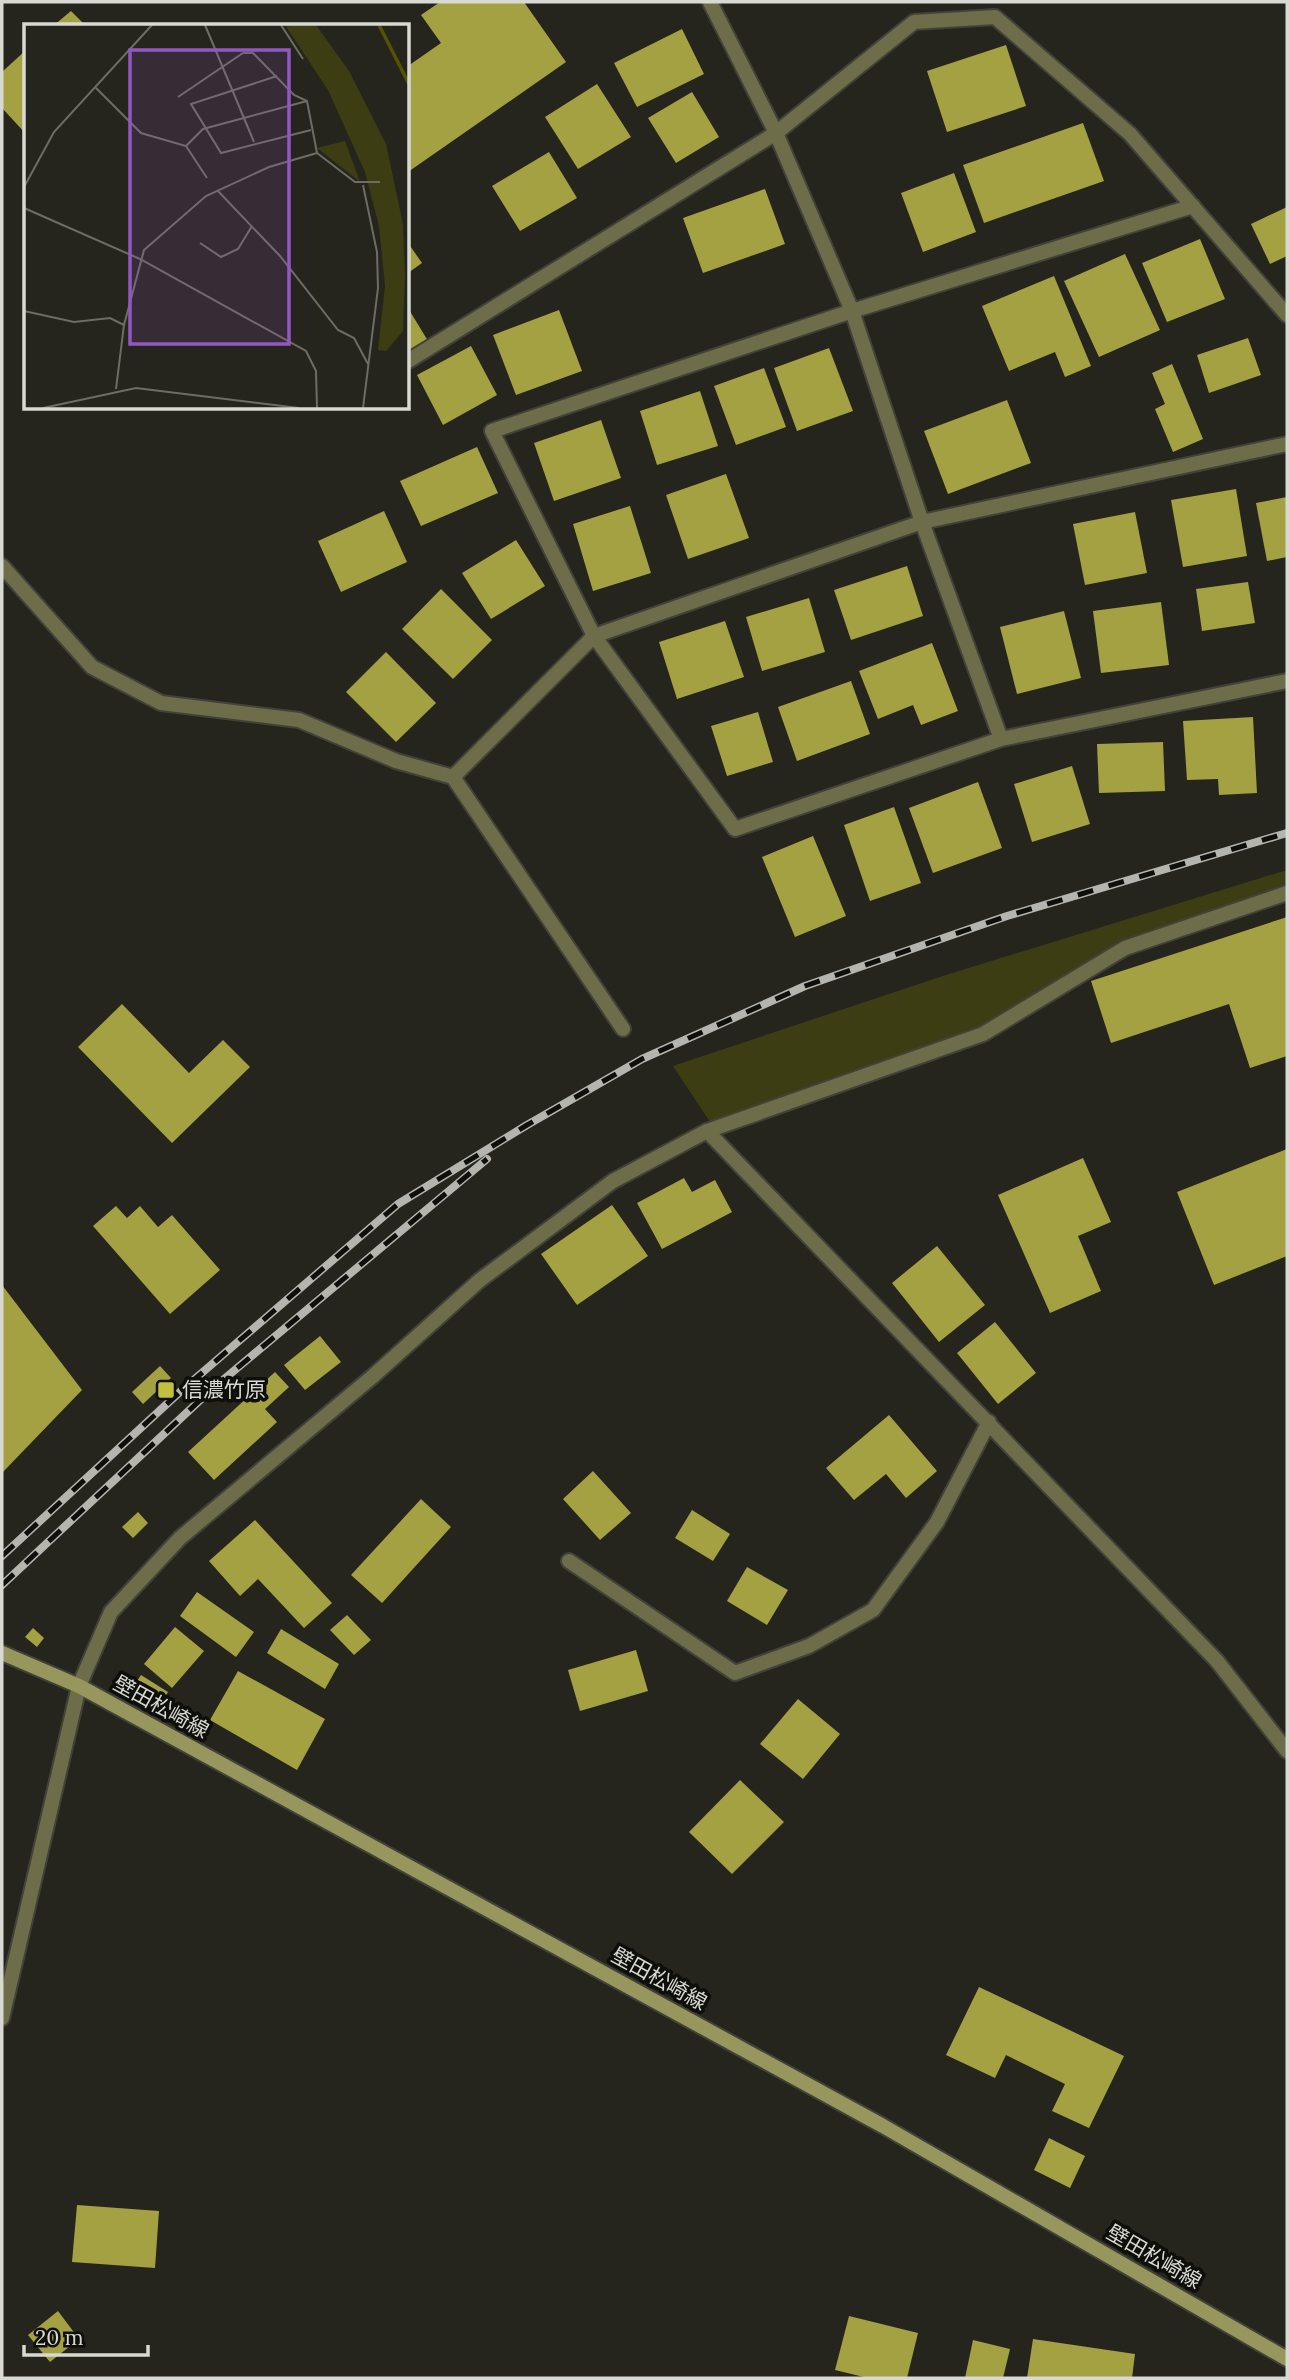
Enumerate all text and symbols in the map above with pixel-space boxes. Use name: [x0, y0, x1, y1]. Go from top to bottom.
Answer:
inset map: [24, 24, 410, 410]
place label: 信濃竹原: [182, 1376, 266, 1403]
marker: 信濃竹原: [156, 1380, 176, 1400]
street label: 壁田松崎線: [109, 1669, 214, 1744]
street label: 壁田松崎線: [607, 1941, 712, 2016]
street label: 壁田松崎線: [1102, 2219, 1206, 2295]
scale bar: [24, 2314, 149, 2358]
text: 20 m: [35, 2324, 84, 2351]

